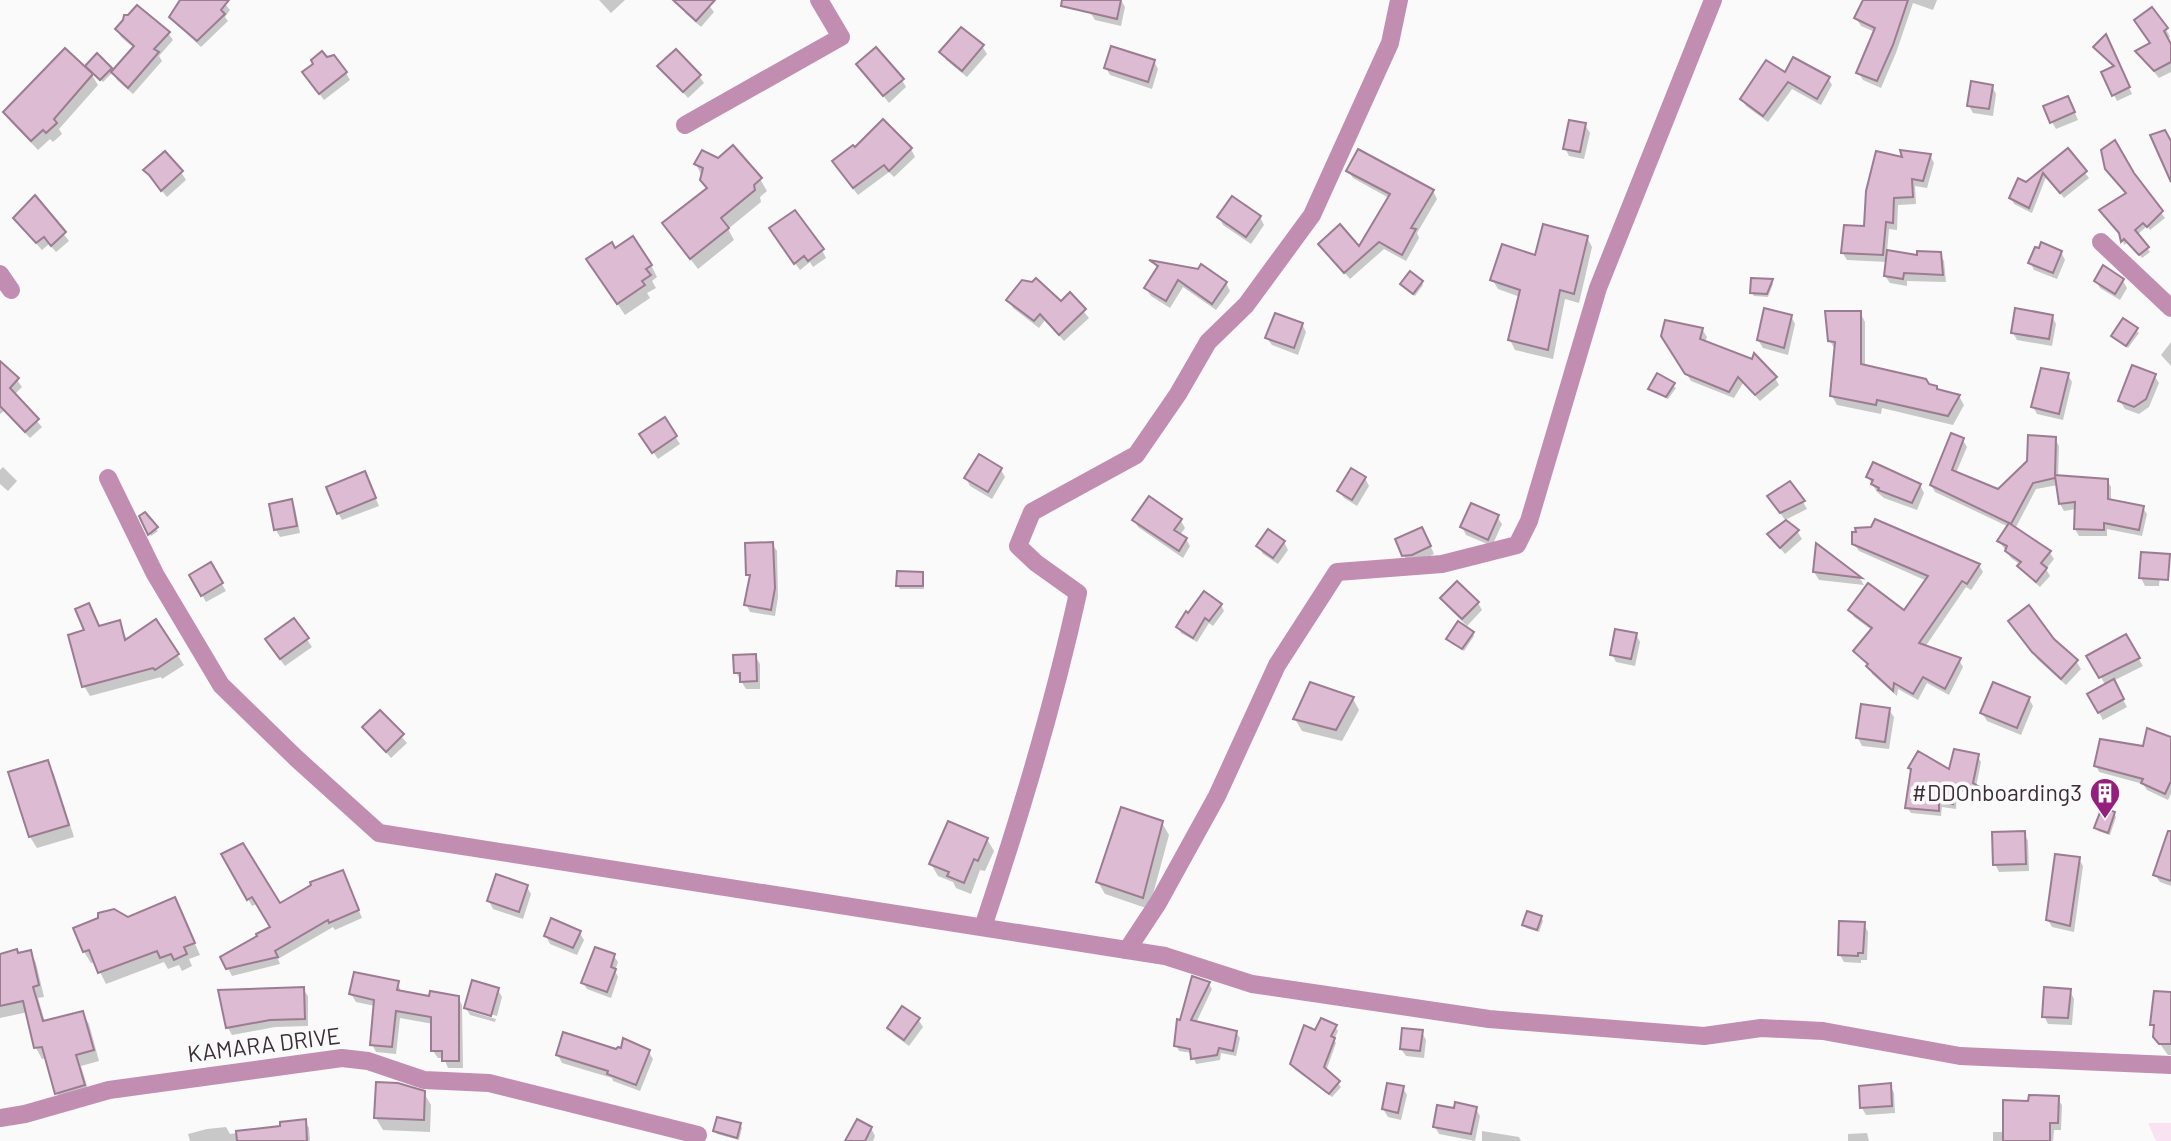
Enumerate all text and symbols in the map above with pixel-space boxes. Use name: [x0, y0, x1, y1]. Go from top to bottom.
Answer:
building icon: #DDOnboarding3: [2088, 776, 2122, 820]
place label: #DDOnboarding3: [1912, 778, 2082, 806]
street label: KAMARA DRIVE: [186, 1021, 342, 1067]

